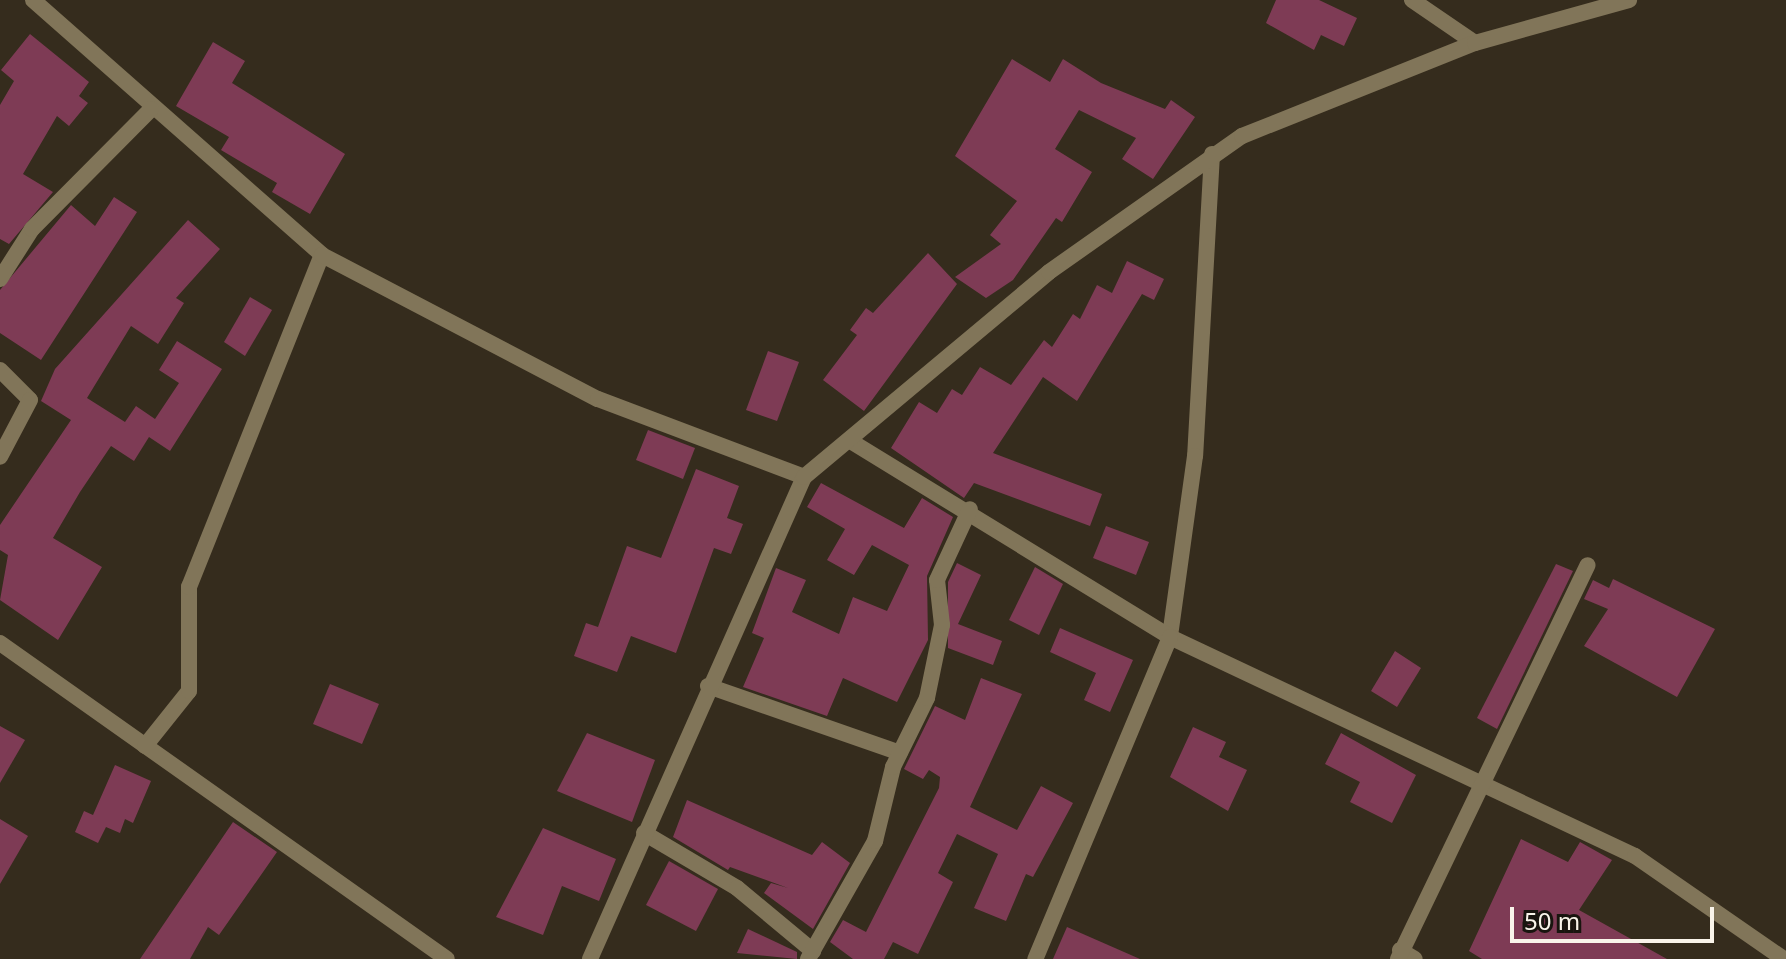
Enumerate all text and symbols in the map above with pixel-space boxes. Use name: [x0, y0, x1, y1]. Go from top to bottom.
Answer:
scale bar: [1514, 891, 1718, 941]
text: 50 m: [1524, 904, 1580, 937]

